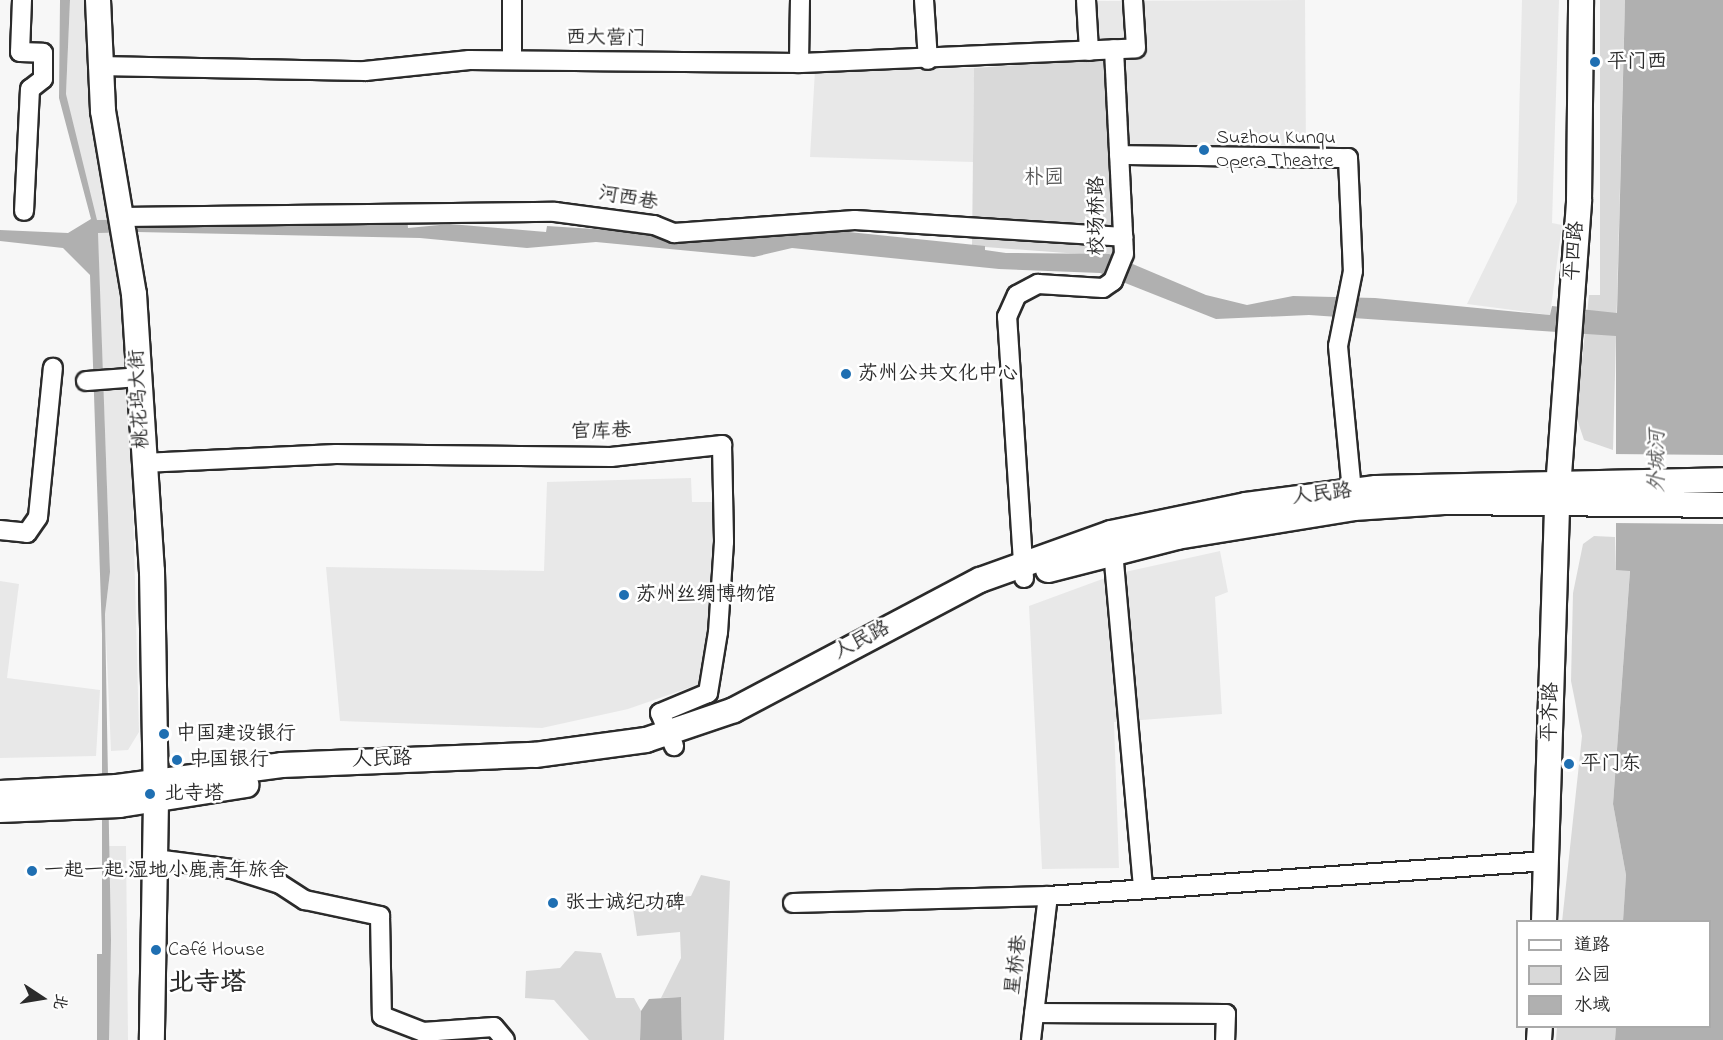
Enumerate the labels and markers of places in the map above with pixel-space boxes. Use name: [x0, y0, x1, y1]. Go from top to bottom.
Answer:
place label: 平门西: [1607, 50, 1667, 74]
marker: 平门西: [1588, 55, 1602, 69]
place label: Suzhou Kunqu Opera Theatre: [1216, 126, 1336, 173]
marker: Suzhou Kunqu Opera Theatre: [1197, 143, 1211, 157]
place label: 苏州公共文化中心: [858, 362, 1018, 386]
marker: 苏州公共文化中心: [839, 367, 853, 381]
place label: 苏州丝绸博物馆: [636, 583, 776, 607]
marker: 苏州丝绸博物馆: [617, 588, 631, 602]
place label: 中国建设银行: [176, 722, 296, 746]
marker: 中国建设银行: [157, 727, 171, 741]
place label: 中国银行: [189, 748, 269, 772]
place label: 平门东: [1581, 752, 1641, 776]
marker: 中国银行: [170, 753, 184, 767]
marker: 平门东: [1562, 757, 1576, 771]
place label: 北寺塔: [164, 782, 224, 806]
marker: 北寺塔: [141, 785, 159, 803]
place label: 一起一起·湿地小鹿青年旅舍: [44, 859, 288, 883]
marker: 一起一起·湿地小鹿青年旅舍: [25, 864, 39, 878]
place label: 张士诚纪功碑: [565, 891, 685, 915]
marker: 张士诚纪功碑: [546, 896, 560, 910]
place label: Café House: [168, 938, 264, 962]
marker: Café House: [149, 943, 163, 957]

